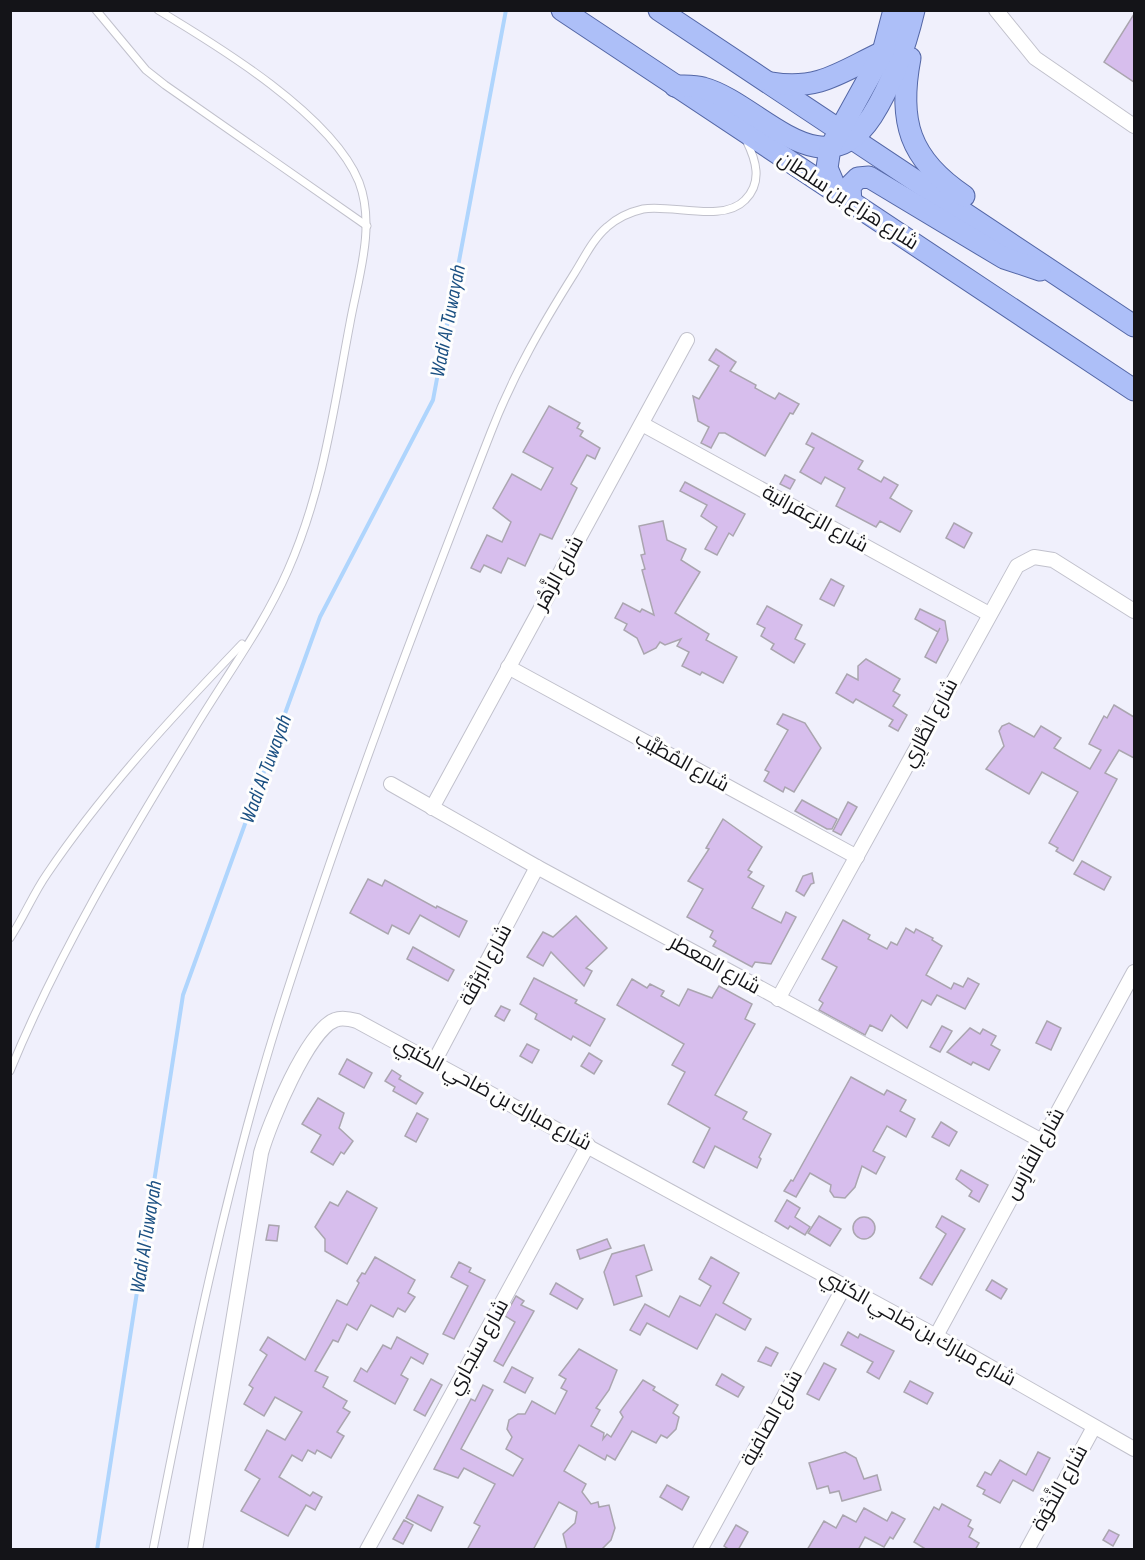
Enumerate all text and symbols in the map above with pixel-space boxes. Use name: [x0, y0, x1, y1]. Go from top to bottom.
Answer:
street label: شارع هزاع بن سلطان: [773, 147, 923, 256]
water label: Wadi Al Tuwayah: [425, 262, 471, 379]
street label: شارع الزعفرانية: [757, 480, 872, 559]
street label: شارع الزَّهْر: [527, 531, 590, 615]
street label: شارع الطَّارِي: [897, 675, 966, 773]
water label: Wadi Al Tuwayah: [235, 711, 297, 827]
street label: شارع المُطَيَّب: [630, 726, 733, 798]
street label: شارع البَرْقَة: [455, 920, 518, 1010]
street label: شارع المعطر: [664, 930, 765, 1001]
street label: شارع مبارك بن ضاحي الكتبي: [389, 1032, 596, 1159]
street label: شارع الفَارِس: [1000, 1104, 1071, 1204]
water label: Wadi Al Tuwayah: [125, 1179, 167, 1295]
street label: شارع مبارك بن ضاحي الكتبي: [815, 1264, 1020, 1394]
street label: شارع سنجاري: [442, 1295, 517, 1400]
street label: شارع الصافية: [736, 1366, 809, 1470]
street label: شارع النَّخْوَة: [1026, 1440, 1094, 1535]

